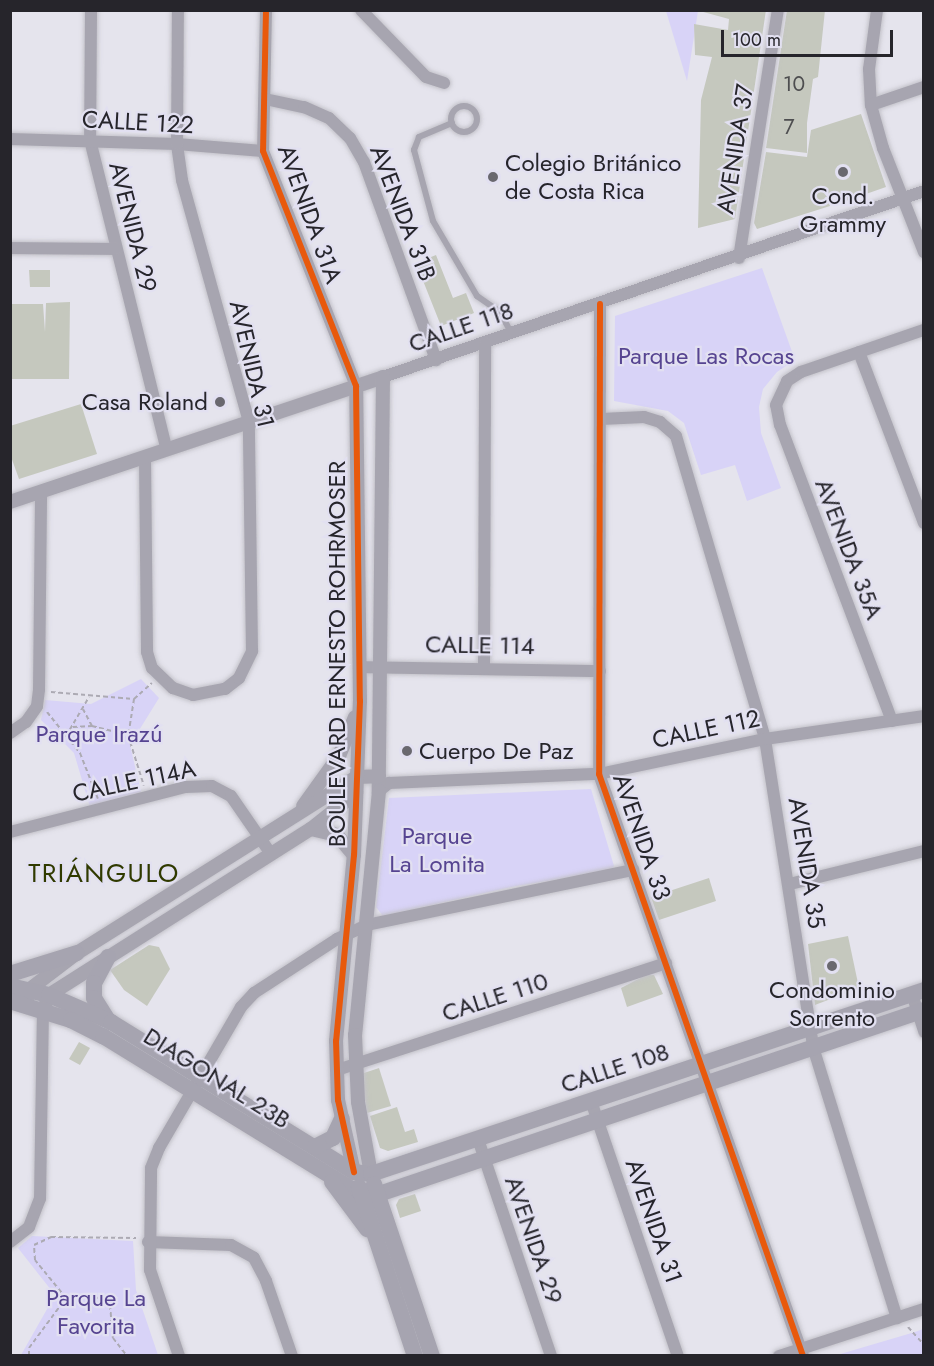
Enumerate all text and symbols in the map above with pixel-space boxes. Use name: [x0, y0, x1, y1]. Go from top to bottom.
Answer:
scale bar: [724, 18, 896, 56]
text: 100 m: [732, 27, 781, 53]
house number: 10: [783, 71, 805, 97]
street label: AVENIDA 37: [711, 82, 759, 216]
street label: CALLE 122: [81, 105, 195, 139]
house number: 7: [783, 114, 795, 140]
street label: AVENIDA 31A: [272, 141, 348, 287]
street label: AVENIDA 31B: [364, 141, 442, 285]
place label: Colegio Británico de Costa Rica: [505, 149, 681, 205]
street label: AVENIDA 29: [103, 159, 163, 295]
marker: Cond. Grammy: [836, 165, 850, 179]
marker: Colegio Británico de Costa Rica: [486, 170, 500, 184]
place label: Cond. Grammy: [800, 182, 886, 238]
street label: CALLE 118: [405, 296, 517, 358]
street label: AVENIDA 31: [223, 298, 281, 430]
park label: Parque Las Rocas: [618, 342, 794, 370]
place label: Casa Roland: [82, 388, 208, 416]
marker: Casa Roland: [213, 395, 227, 409]
street label: BOULEVARD ERNESTO ROHRMOSER: [323, 461, 351, 847]
street label: AVENIDA 35A: [809, 475, 889, 623]
street label: CALLE 114: [425, 630, 535, 660]
street label: CALLE 112: [650, 704, 762, 754]
park label: Parque Irazú: [36, 720, 162, 748]
place label: Cuerpo De Paz: [419, 737, 574, 765]
marker: Cuerpo De Paz: [400, 744, 414, 758]
street label: CALLE 114A: [70, 754, 198, 808]
street label: AVENIDA 33: [607, 770, 677, 904]
street label: AVENIDA 35: [782, 795, 832, 931]
park label: Parque La Lomita: [389, 822, 485, 878]
district label: TRIÁNGULO: [28, 858, 180, 890]
marker: Condominio Sorrento: [825, 959, 839, 973]
street label: CALLE 110: [438, 966, 552, 1028]
place label: Condominio Sorrento: [769, 976, 895, 1032]
street label: DIAGONAL 23B: [138, 1021, 296, 1135]
street label: CALLE 108: [557, 1037, 673, 1099]
street label: AVENIDA 31: [619, 1155, 689, 1287]
street label: AVENIDA 29: [499, 1172, 569, 1308]
park label: Parque La Favorita: [46, 1284, 146, 1340]

